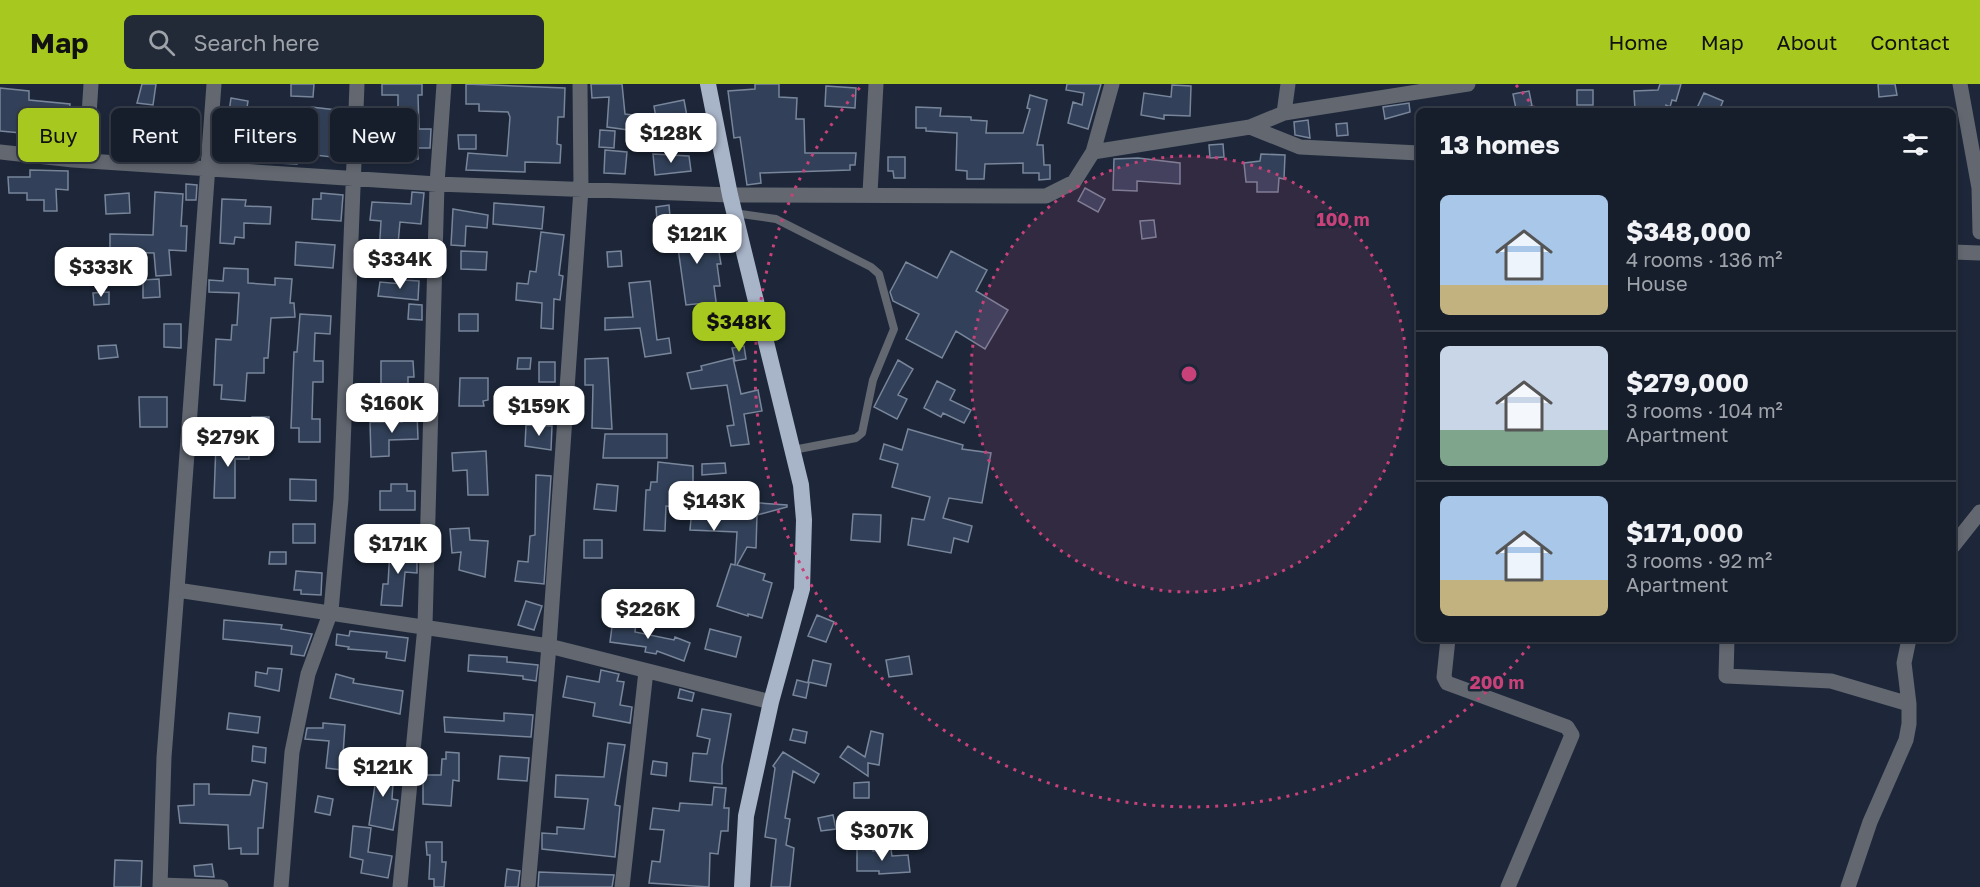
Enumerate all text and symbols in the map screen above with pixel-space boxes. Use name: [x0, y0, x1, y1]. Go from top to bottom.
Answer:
search box: [124, 15, 544, 69]
text: Map: [30, 26, 88, 59]
icon: search: [145, 26, 178, 59]
text: Search here: [193, 29, 319, 56]
text: Home: [1608, 29, 1668, 55]
text: Map: [1701, 29, 1744, 55]
text: About: [1777, 29, 1837, 55]
text: Contact: [1870, 29, 1950, 55]
chip: Buy: [18, 108, 99, 162]
chip: Rent: [111, 108, 200, 162]
chip: Filters: [212, 108, 318, 162]
chip: New: [330, 108, 417, 162]
pin: $128K: [629, 113, 713, 164]
text: $128K: [639, 120, 703, 144]
icon: filters: [1899, 128, 1932, 161]
text: 13 homes: [1440, 129, 1560, 160]
text: 100 m: [1317, 208, 1369, 230]
pin: $121K: [655, 214, 739, 265]
text: $348,000: [1626, 216, 1751, 247]
icon: home: [1488, 219, 1560, 291]
text: $121K: [667, 221, 727, 245]
pin: $334K: [358, 239, 442, 290]
text: $334K: [368, 246, 432, 270]
pin: $333K: [59, 247, 143, 298]
text: 4 rooms · 136 m²: [1626, 247, 1783, 271]
text: $333K: [69, 254, 133, 278]
text: House: [1626, 271, 1688, 295]
pin: $348K: [697, 302, 781, 353]
text: $348K: [706, 309, 772, 333]
centre of rings: [1179, 364, 1199, 384]
text: $279,000: [1626, 367, 1749, 398]
icon: home: [1488, 370, 1560, 442]
pin: $160K: [350, 383, 434, 434]
pin: $159K: [497, 386, 581, 437]
text: $160K: [360, 390, 424, 414]
text: $159K: [507, 393, 571, 417]
text: 3 rooms · 104 m²: [1626, 398, 1783, 422]
pin: $279K: [186, 417, 270, 468]
text: Apartment: [1626, 422, 1729, 446]
text: $279K: [196, 424, 260, 448]
pin: $143K: [672, 481, 756, 532]
text: $143K: [683, 488, 745, 512]
text: $171,000: [1626, 517, 1743, 548]
icon: home: [1488, 520, 1560, 592]
pin: $171K: [356, 524, 440, 575]
text: $171K: [368, 531, 428, 555]
text: 3 rooms · 92 m²: [1626, 548, 1772, 572]
text: Apartment: [1626, 572, 1729, 596]
pin: $226K: [606, 589, 690, 640]
text: $226K: [616, 596, 681, 620]
text: 200 m: [1470, 671, 1524, 693]
pin: $121K: [341, 747, 425, 798]
text: $121K: [353, 754, 413, 778]
pin: $307K: [840, 811, 924, 862]
text: $307K: [850, 818, 914, 842]

